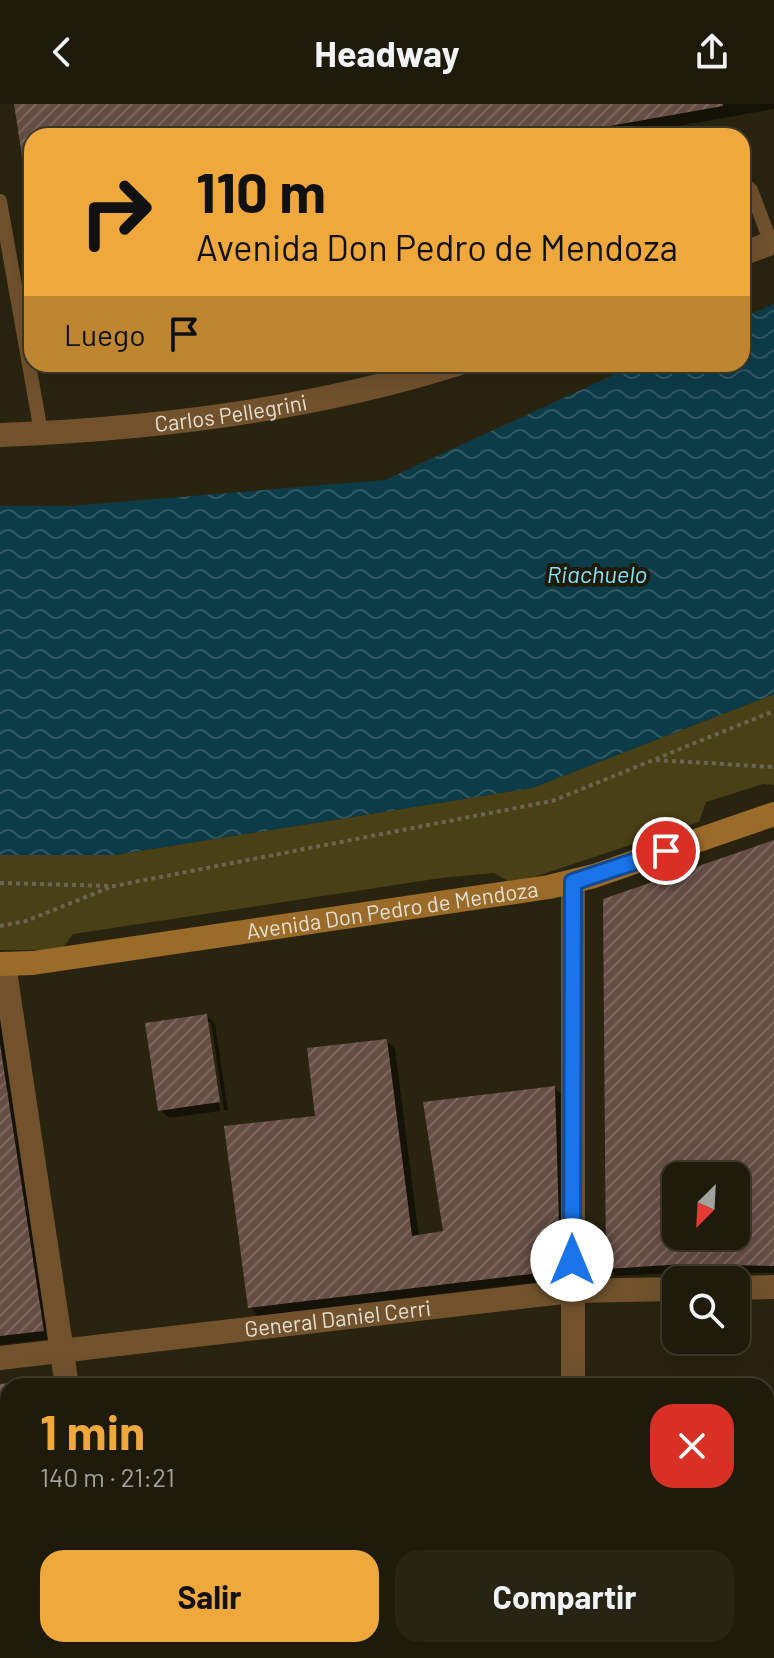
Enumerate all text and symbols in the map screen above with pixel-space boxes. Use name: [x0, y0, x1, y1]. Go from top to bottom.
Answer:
icon: back: [40, 30, 84, 74]
icon: share: [690, 30, 734, 74]
text: Headway: [314, 31, 460, 74]
text: 110 m: [196, 157, 326, 224]
icon: right: [64, 160, 168, 264]
text: Avenida Don Pedro de Mendoza: [196, 225, 678, 268]
icon: arrive: [162, 312, 206, 356]
text: Luego: [64, 316, 146, 352]
street label: Carlos Pellegrini: [153, 388, 309, 436]
water label: Riachuelo: [547, 559, 647, 588]
pin: [632, 817, 700, 885]
icon: arrive: [644, 829, 688, 873]
street label: Avenida Don Pedro de Mendoza: [244, 875, 540, 943]
north arrow: [662, 1162, 750, 1250]
map controls: [662, 1162, 750, 1354]
position arrow: [530, 1218, 614, 1302]
button: search: [662, 1266, 750, 1354]
street label: General Daniel Cerri: [243, 1294, 432, 1341]
text: 1 min: [40, 1402, 145, 1460]
button: close: [650, 1404, 734, 1488]
text: 140 m · 21:21: [40, 1461, 175, 1492]
button: Salir: [40, 1550, 379, 1642]
button: Compartir: [395, 1550, 734, 1642]

